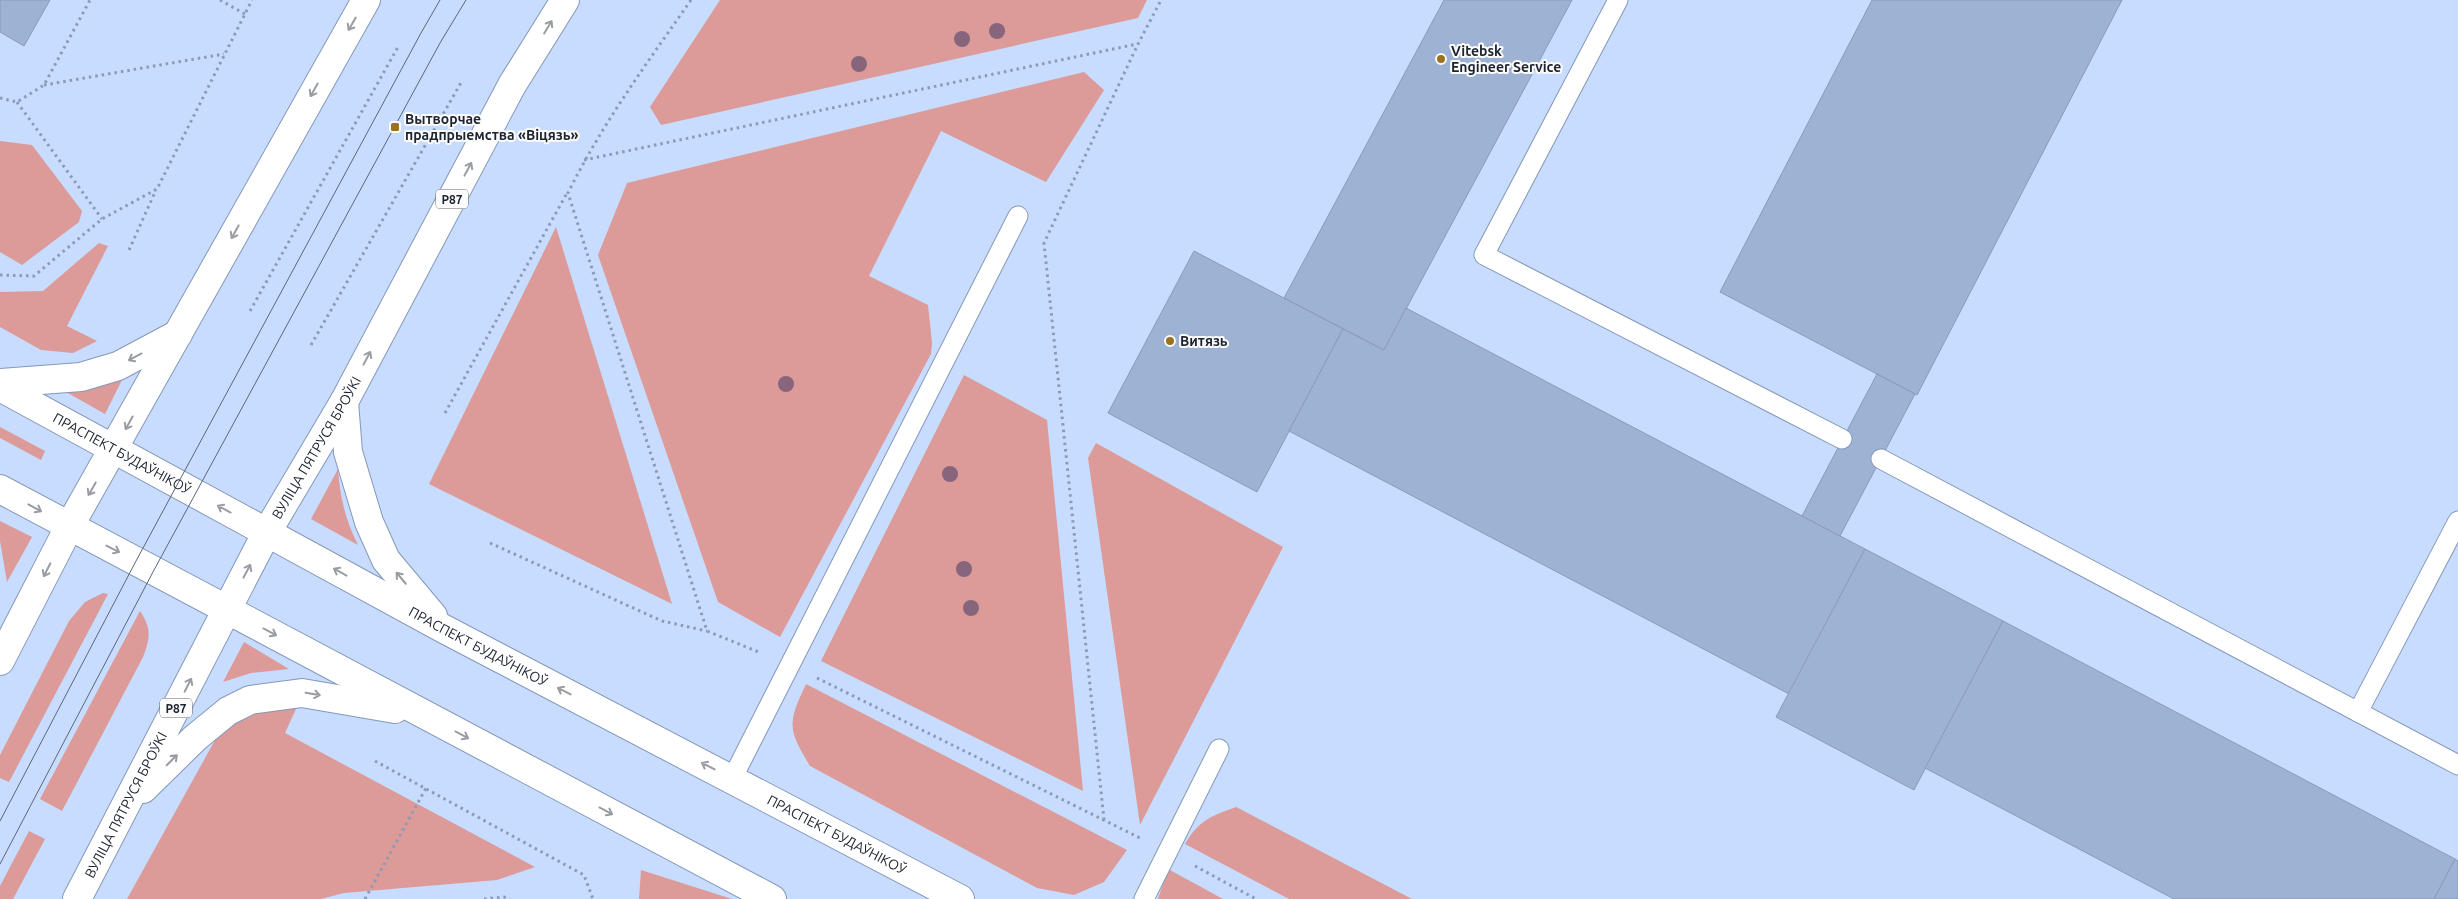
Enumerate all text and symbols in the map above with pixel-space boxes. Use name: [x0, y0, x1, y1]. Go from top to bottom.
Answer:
one-way arrow: [346, 16, 356, 30]
one-way arrow: [544, 21, 554, 35]
place label: Vitebsk Engineer Service: [1451, 43, 1561, 75]
marker: Vitebsk Engineer Service: [1435, 53, 1447, 65]
one-way arrow: [309, 83, 319, 98]
place label: Вытворчае прадпрыемства «Віцязь»: [405, 111, 578, 143]
marker: Вытворчае прадпрыемства «Віцязь»: [389, 121, 401, 133]
one-way arrow: [463, 161, 473, 176]
road number: Р87: [436, 190, 468, 208]
one-way arrow: [230, 224, 239, 239]
place label: Витязь: [1180, 333, 1228, 349]
marker: Витязь: [1164, 335, 1176, 347]
one-way arrow: [362, 351, 372, 366]
one-way arrow: [127, 352, 142, 362]
street label: ВУЛІЦА ПЯТРУСЯ БРОЎКІ: [269, 374, 364, 522]
street label: ПРАСПЕКТ БУДАЎНІКОЎ: [50, 410, 195, 498]
one-way arrow: [124, 416, 134, 431]
one-way arrow: [86, 481, 96, 495]
one-way arrow: [27, 503, 42, 513]
one-way arrow: [217, 504, 232, 513]
one-way arrow: [105, 544, 120, 554]
one-way arrow: [42, 563, 52, 578]
one-way arrow: [242, 563, 252, 578]
one-way arrow: [333, 567, 348, 576]
one-way arrow: [396, 572, 407, 585]
street label: ПРАСПЕКТ БУДАЎНІКОЎ: [406, 603, 551, 690]
one-way arrow: [262, 628, 276, 638]
one-way arrow: [183, 678, 193, 693]
one-way arrow: [557, 686, 572, 695]
one-way arrow: [305, 690, 321, 700]
road number: Р87: [160, 698, 192, 718]
street label: ВУЛІЦА ПЯТРУСЯ БРОЎКІ: [81, 729, 170, 881]
one-way arrow: [454, 731, 469, 740]
one-way arrow: [166, 754, 179, 766]
one-way arrow: [701, 761, 716, 771]
street label: ПРАСПЕКТ БУДАЎНІКОЎ: [765, 792, 910, 878]
one-way arrow: [598, 806, 613, 816]

